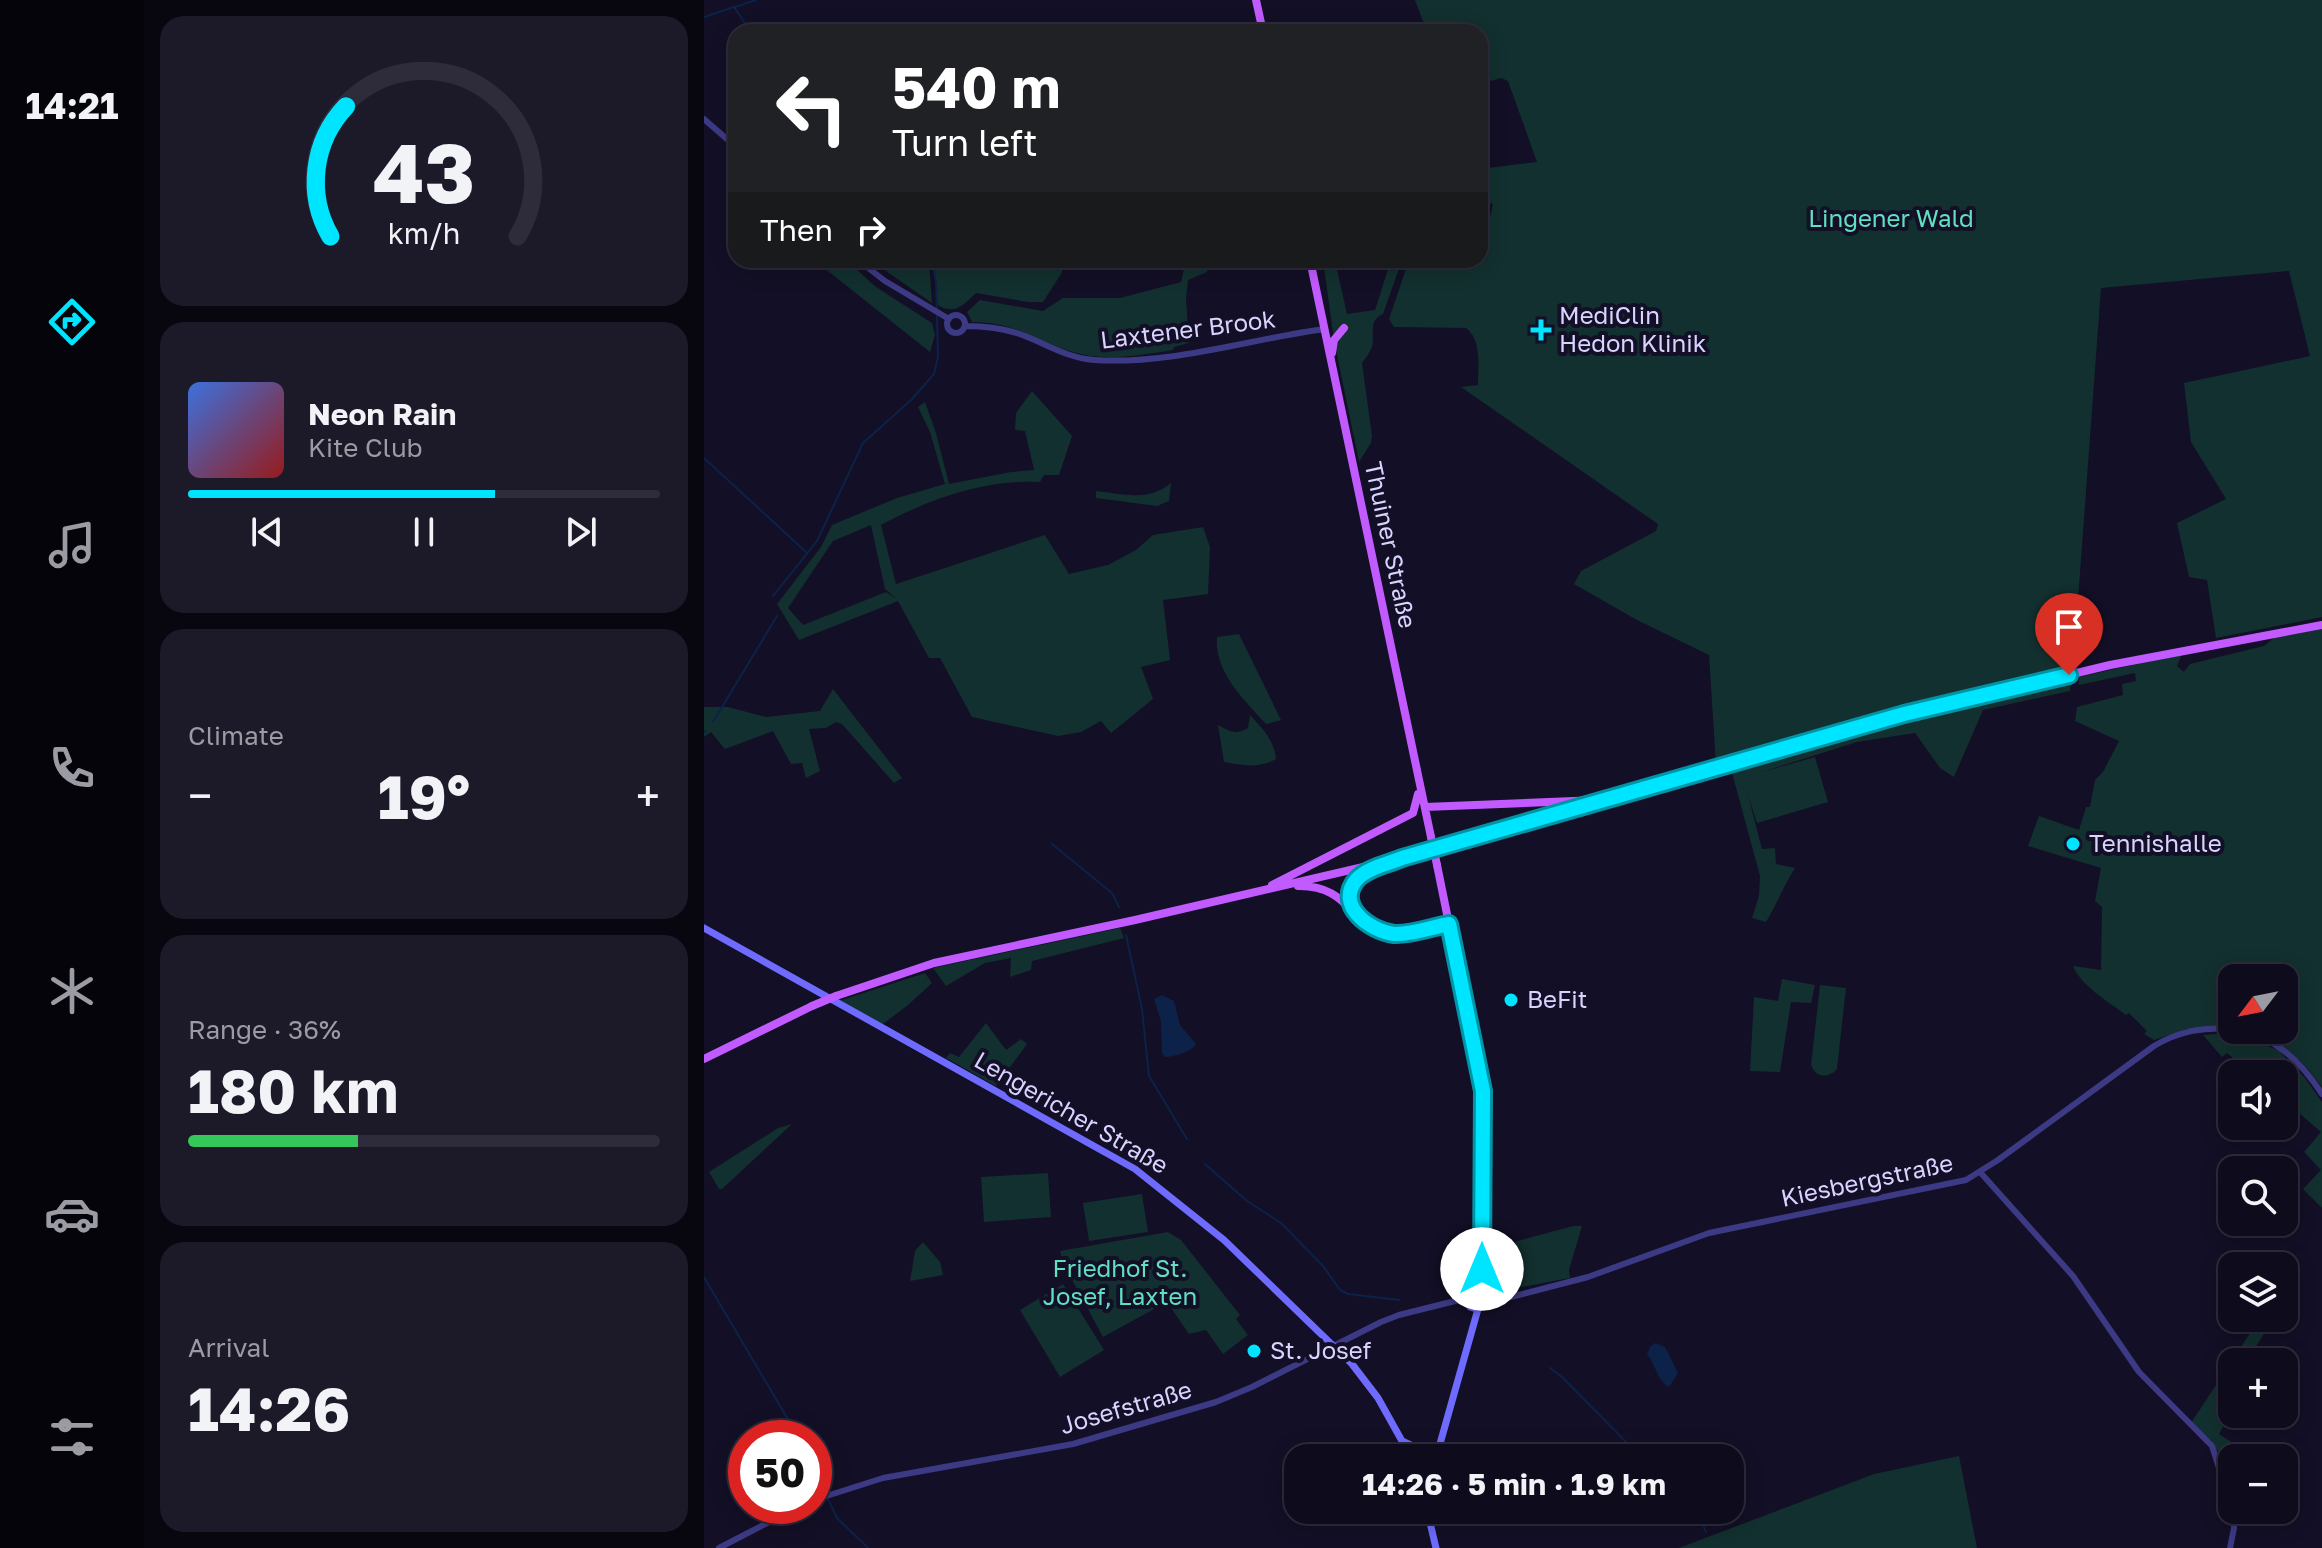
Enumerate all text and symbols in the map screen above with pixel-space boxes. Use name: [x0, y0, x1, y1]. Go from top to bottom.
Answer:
text: 540 m: [892, 53, 1061, 120]
icon: left: [760, 56, 864, 160]
text: 14:21: [25, 84, 119, 127]
text: 43: [373, 121, 475, 221]
text: Turn left: [892, 121, 1038, 164]
park label: Lingener Wald: [1808, 203, 1974, 232]
icon: right: [849, 208, 893, 252]
text: Then: [760, 212, 833, 248]
text: km/h: [388, 216, 460, 250]
icon: directions: [44, 294, 100, 350]
place label: MediClin Hedon Klinik: [1559, 300, 1706, 357]
street label: Laxtener Brook: [1099, 303, 1277, 354]
marker: MediClin Hedon Klinik: [1530, 319, 1552, 341]
text: Neon Rain: [308, 396, 456, 432]
text: Kite Club: [308, 432, 423, 463]
street label: Thuiner Straße: [1360, 459, 1423, 631]
icon: previous: [245, 510, 289, 554]
icon: pause: [402, 510, 446, 554]
icon: next: [559, 510, 603, 554]
icon: music: [44, 517, 100, 573]
pin: [2035, 593, 2103, 675]
icon: arrive: [2047, 605, 2091, 649]
text: Climate: [188, 720, 284, 751]
icon: phone: [44, 740, 100, 796]
text: 19°: [378, 760, 470, 832]
text: −: [188, 769, 212, 822]
text: +: [636, 769, 660, 822]
place label: Tennishalle: [2089, 828, 2222, 857]
marker: Tennishalle: [2064, 835, 2082, 853]
icon: climate: [44, 963, 100, 1019]
north arrow: [2218, 964, 2298, 1044]
map controls: [2218, 964, 2298, 1524]
place label: BeFit: [1527, 984, 1587, 1013]
marker: BeFit: [1502, 991, 1520, 1009]
text: Range · 36%: [188, 1014, 341, 1045]
street label: Lengericher Straße: [970, 1044, 1174, 1179]
text: 180 km: [188, 1054, 399, 1126]
button: sound: [2218, 1060, 2298, 1140]
street label: Kiesbergstraße: [1778, 1147, 1955, 1212]
button: search: [2218, 1156, 2298, 1236]
icon: car: [44, 1186, 100, 1242]
position arrow: [1440, 1227, 1524, 1311]
button: layers: [2218, 1252, 2298, 1332]
park label: Friedhof St. Josef, Laxten: [1043, 1253, 1197, 1310]
text: Arrival: [188, 1332, 269, 1363]
place label: St. Josef: [1270, 1335, 1372, 1364]
marker: St. Josef: [1245, 1342, 1263, 1360]
button: +: [2218, 1348, 2298, 1428]
text: 14:26: [188, 1372, 350, 1444]
street label: Josefstraße: [1056, 1374, 1195, 1439]
icon: filters: [44, 1409, 100, 1465]
speed limit sign: 50: [728, 1420, 832, 1524]
button: −: [2218, 1444, 2298, 1524]
text: 14:26 · 5 min · 1.9 km: [1362, 1466, 1666, 1502]

